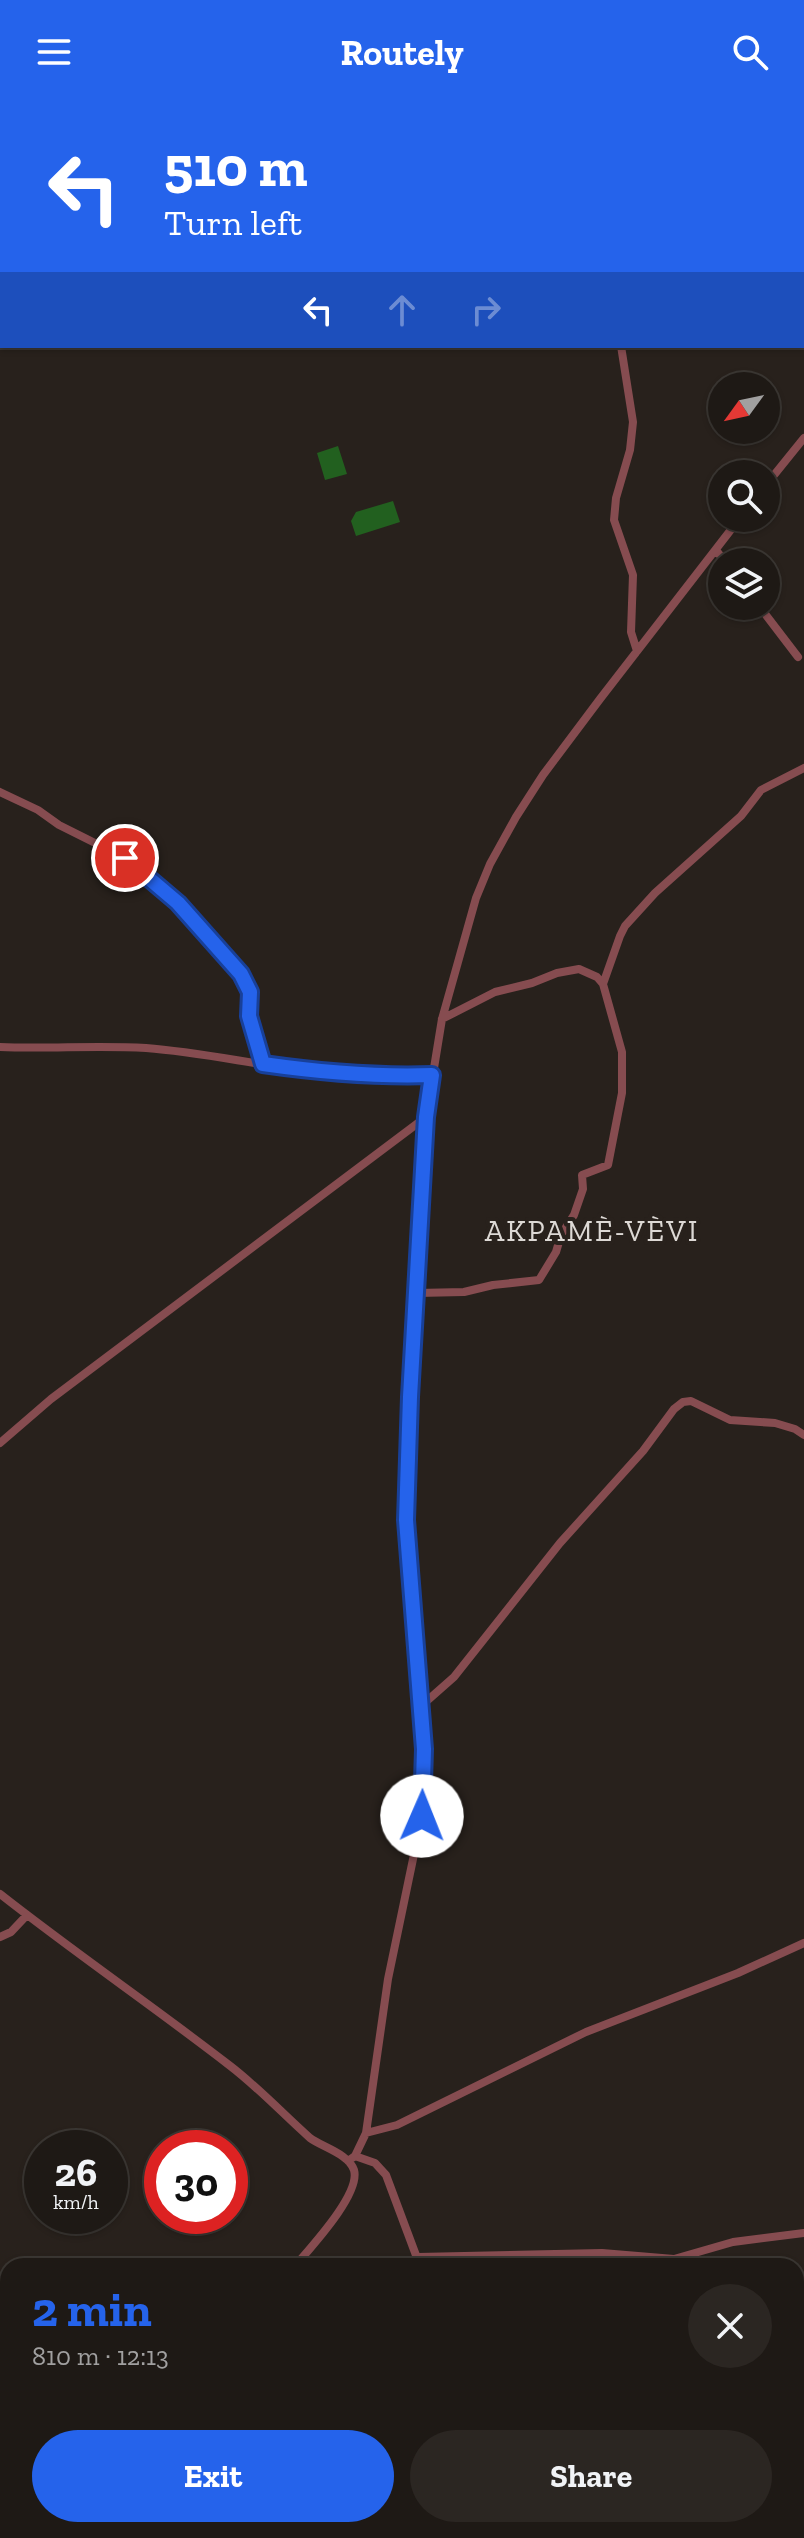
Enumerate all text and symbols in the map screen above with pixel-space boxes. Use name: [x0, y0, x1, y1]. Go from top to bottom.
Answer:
icon: menu: [32, 30, 76, 74]
icon: search: [728, 30, 772, 74]
text: Routely: [340, 31, 464, 74]
text: 510 m: [164, 133, 308, 200]
icon: left: [32, 136, 136, 240]
text: Turn left: [164, 201, 302, 244]
icon: left: [296, 288, 340, 332]
icon: ahead: [380, 288, 424, 332]
icon: right: [464, 288, 508, 332]
north arrow: [708, 372, 780, 444]
map controls: [708, 372, 780, 620]
button: search: [708, 460, 780, 532]
button: layers: [708, 548, 780, 620]
pin: [91, 824, 159, 892]
icon: arrive: [103, 836, 147, 880]
district label: AKPAMÈ-VÈVI: [485, 1213, 699, 1249]
position arrow: [380, 1774, 464, 1858]
speed limit sign: 30: [144, 2130, 248, 2234]
text: 26: [55, 2148, 97, 2196]
text: km/h: [53, 2190, 99, 2214]
text: 2 min: [32, 2281, 152, 2338]
button: close: [688, 2284, 772, 2368]
text: 810 m · 12:13: [32, 2340, 169, 2372]
button: Exit: [32, 2430, 394, 2522]
button: Share: [410, 2430, 772, 2522]

